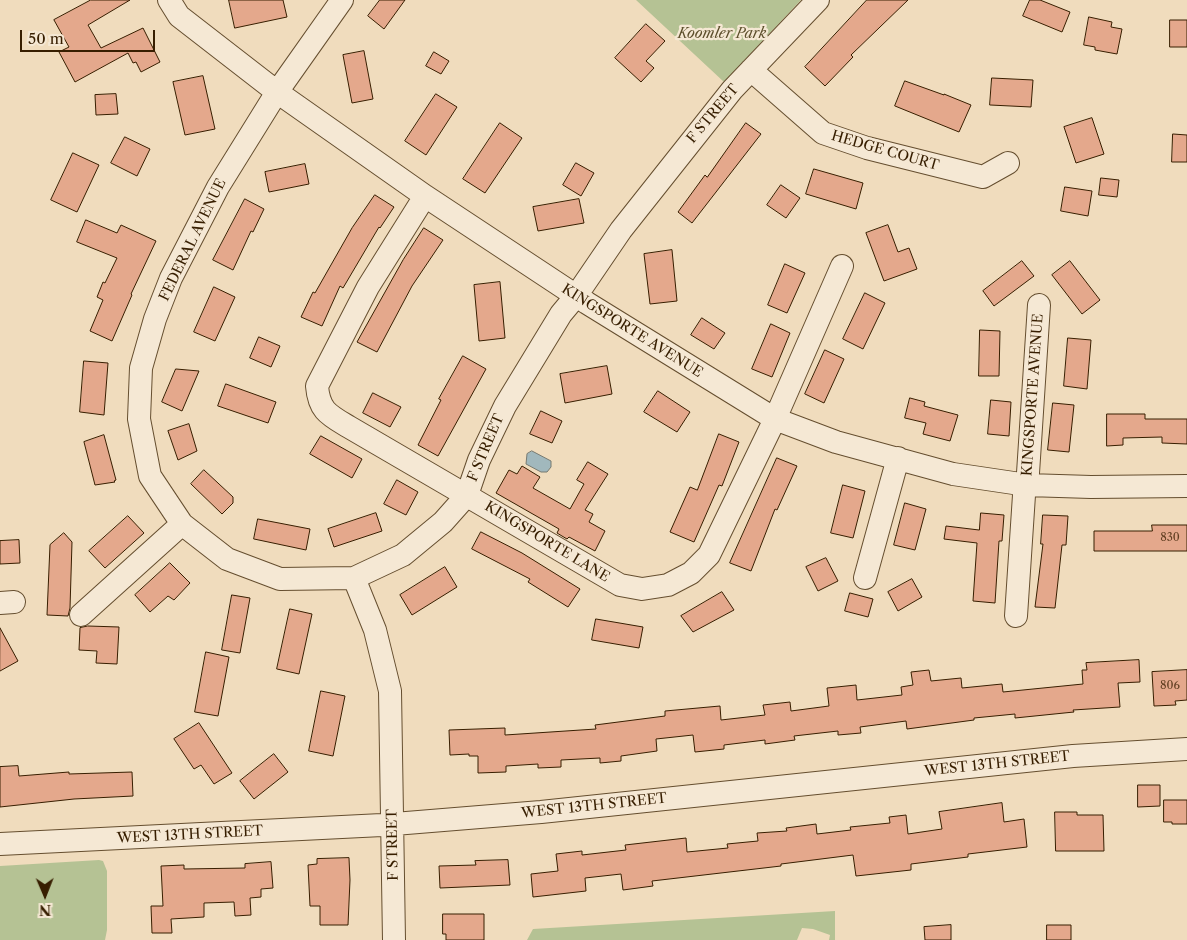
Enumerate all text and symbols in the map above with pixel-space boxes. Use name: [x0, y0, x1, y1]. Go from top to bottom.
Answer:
scale bar: [22, 20, 158, 52]
park label: Koomler Park: [678, 26, 766, 42]
text: 50 m: [28, 29, 64, 48]
street label: F STREET: [684, 81, 742, 147]
street label: HEDGE COURT: [829, 128, 941, 174]
street label: FEDERAL AVENUE: [156, 176, 230, 304]
street label: KINGSPORTE AVENUE: [558, 281, 706, 381]
street label: KINGSPORTE AVENUE: [1019, 313, 1047, 477]
street label: F STREET: [464, 412, 508, 484]
street label: KINGSPORTE LANE: [482, 498, 612, 586]
house number: 830: [1160, 531, 1180, 545]
house number: 806: [1160, 679, 1180, 693]
street label: WEST 13TH STREET: [923, 748, 1071, 780]
street label: WEST 13TH STREET: [520, 790, 668, 822]
street label: F STREET: [384, 809, 402, 881]
street label: WEST 13TH STREET: [117, 823, 263, 847]
north arrow: [20, 870, 70, 920]
text: N: [39, 901, 52, 919]

